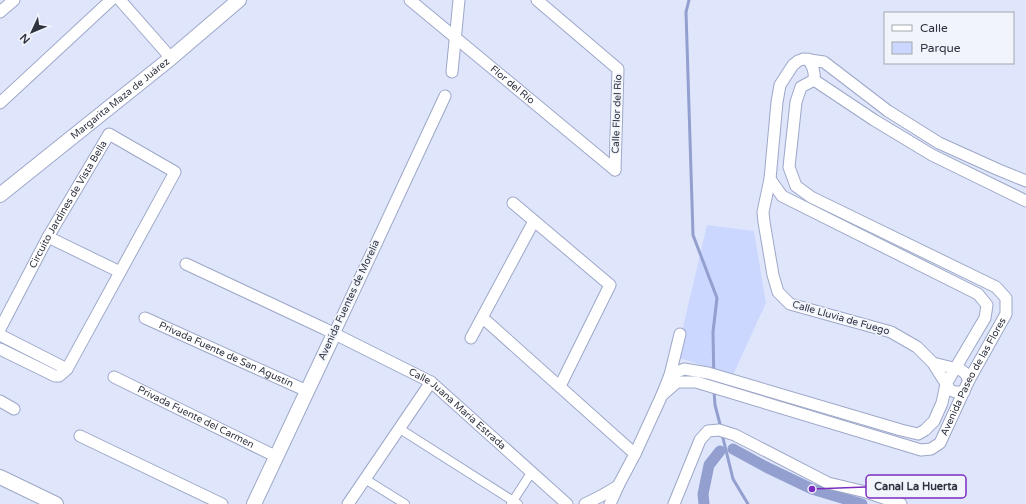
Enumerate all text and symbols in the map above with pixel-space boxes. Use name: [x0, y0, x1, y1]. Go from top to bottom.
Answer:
north arrow: [12, 12, 52, 52]
legend: [884, 12, 1014, 64]
text: Calle: [920, 21, 948, 35]
text: N: [17, 31, 33, 46]
text: Parque: [920, 41, 961, 55]
street label: Margarita Maza de Juárez: [68, 56, 172, 142]
street label: Flor del Río: [488, 63, 537, 107]
street label: Calle Flor del Río: [610, 74, 624, 154]
street label: Circuito Jardines de Vista Bella: [27, 138, 110, 270]
street label: Avenida Fuentes de Morelia: [316, 238, 382, 362]
street label: Calle Lluvia de Fuego: [791, 298, 891, 338]
street label: Avenida Paseo de las Flores: [938, 315, 1009, 438]
street label: Privada Fuente de San Agustín: [157, 319, 295, 390]
street label: Calle Juana María Estrada: [407, 366, 508, 452]
street label: Privada Fuente del Carmen: [135, 383, 256, 451]
callout: Canal La Huerta: [866, 475, 966, 498]
text: Canal La Huerta: [874, 480, 958, 493]

